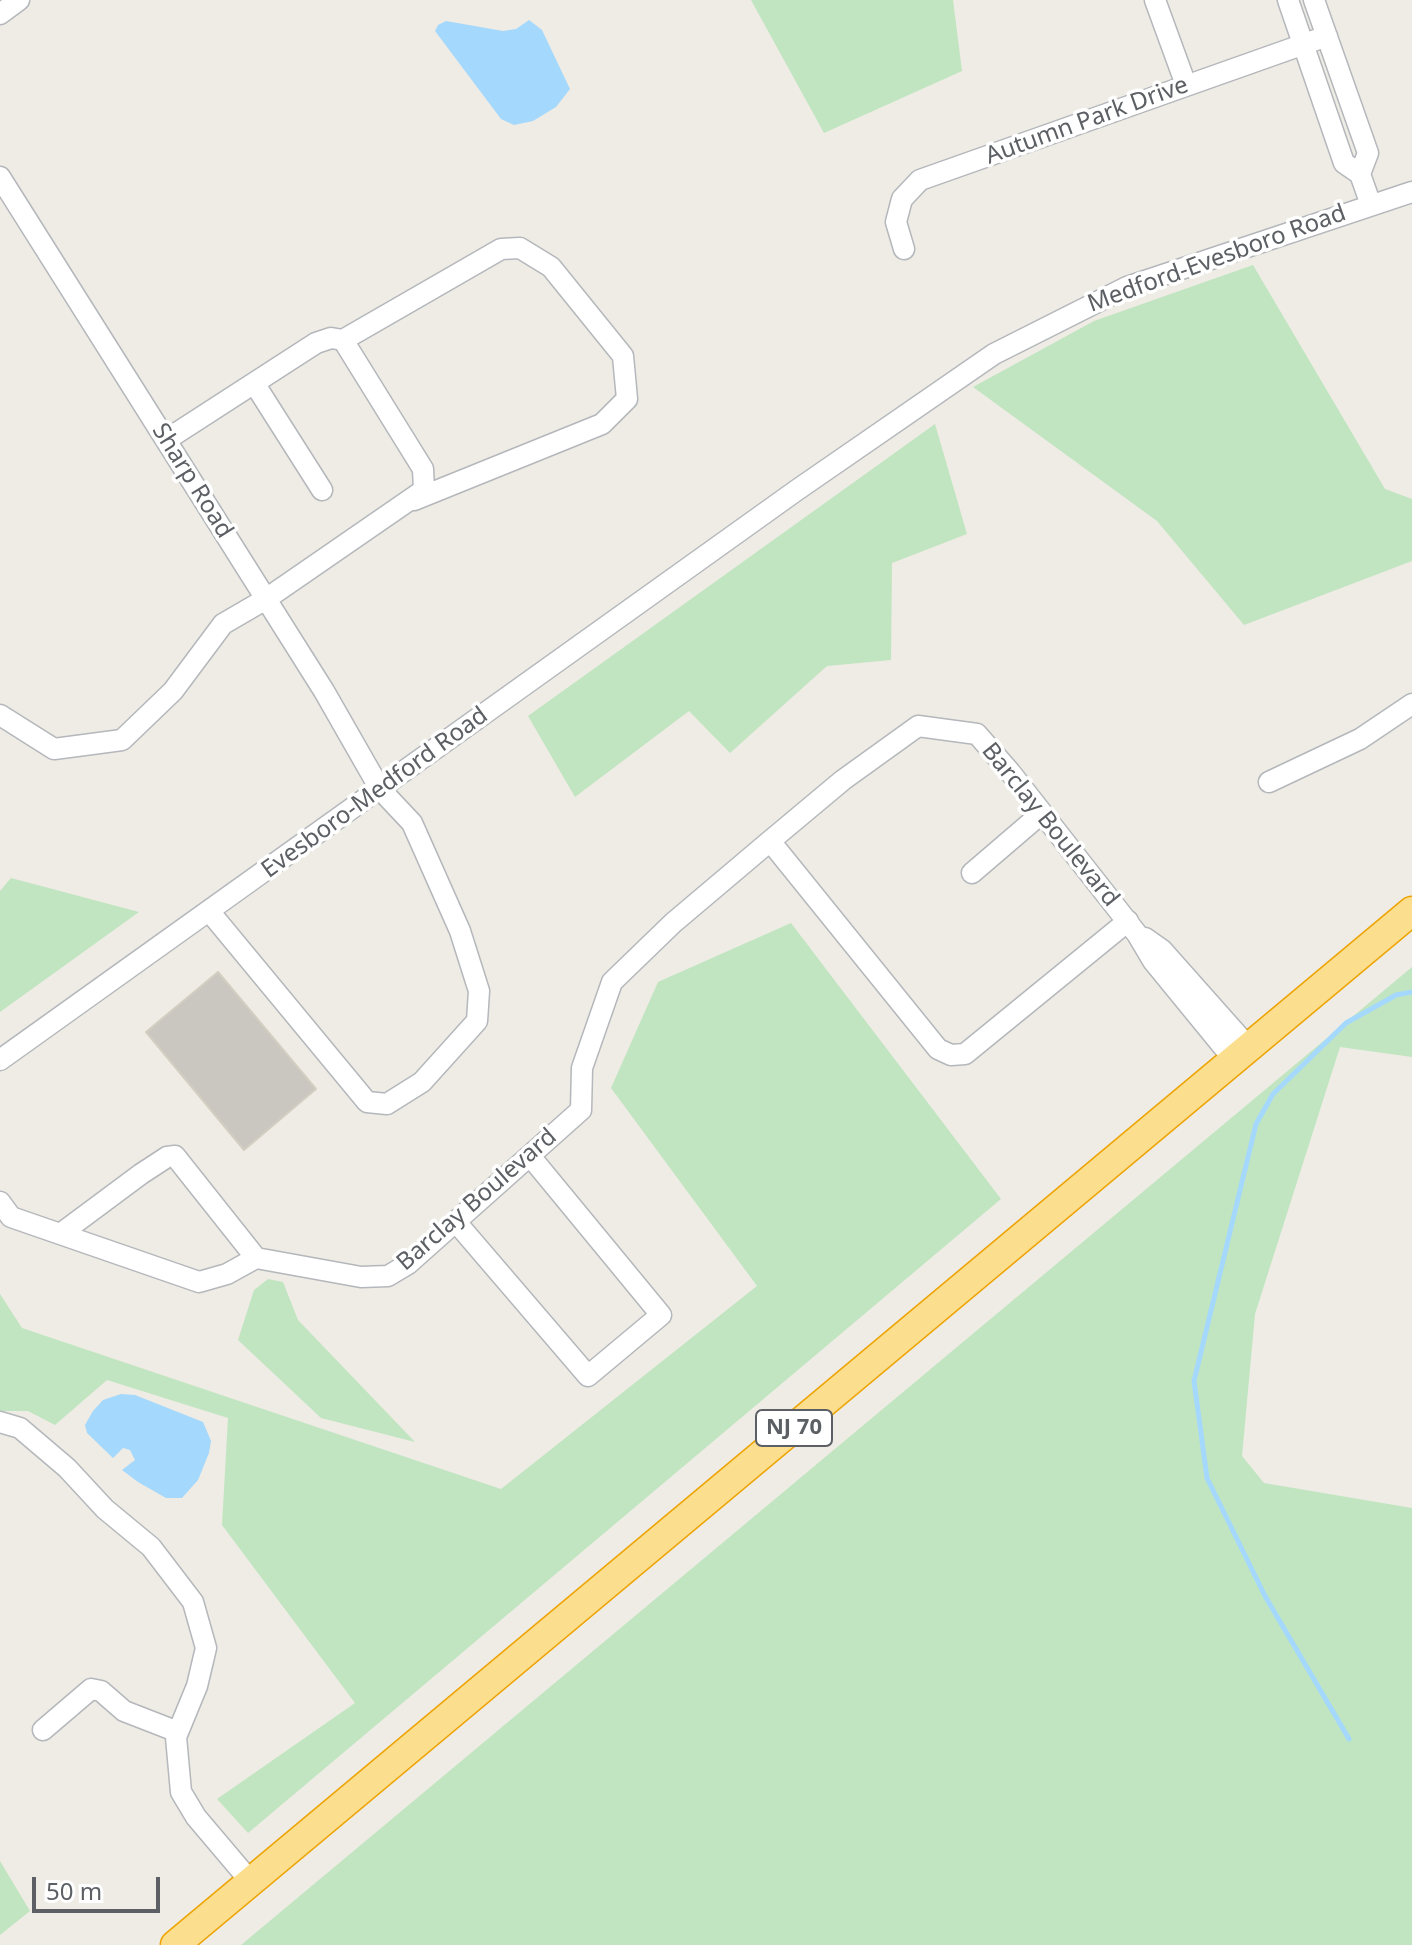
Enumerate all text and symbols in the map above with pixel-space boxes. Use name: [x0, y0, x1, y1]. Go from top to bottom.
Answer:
street label: Autumn Park Drive: [982, 71, 1192, 171]
street label: Medford-Evesboro Road: [1084, 199, 1350, 319]
street label: Sharp Road: [145, 418, 239, 544]
street label: Evesboro-Medford Road: [256, 701, 494, 885]
street label: Barclay Boulevard: [975, 737, 1125, 913]
street label: Barclay Boulevard: [391, 1123, 563, 1277]
road number: NJ 70: [756, 1410, 832, 1446]
scale bar: [36, 1861, 164, 1911]
text: 50 m: [46, 1874, 102, 1907]

